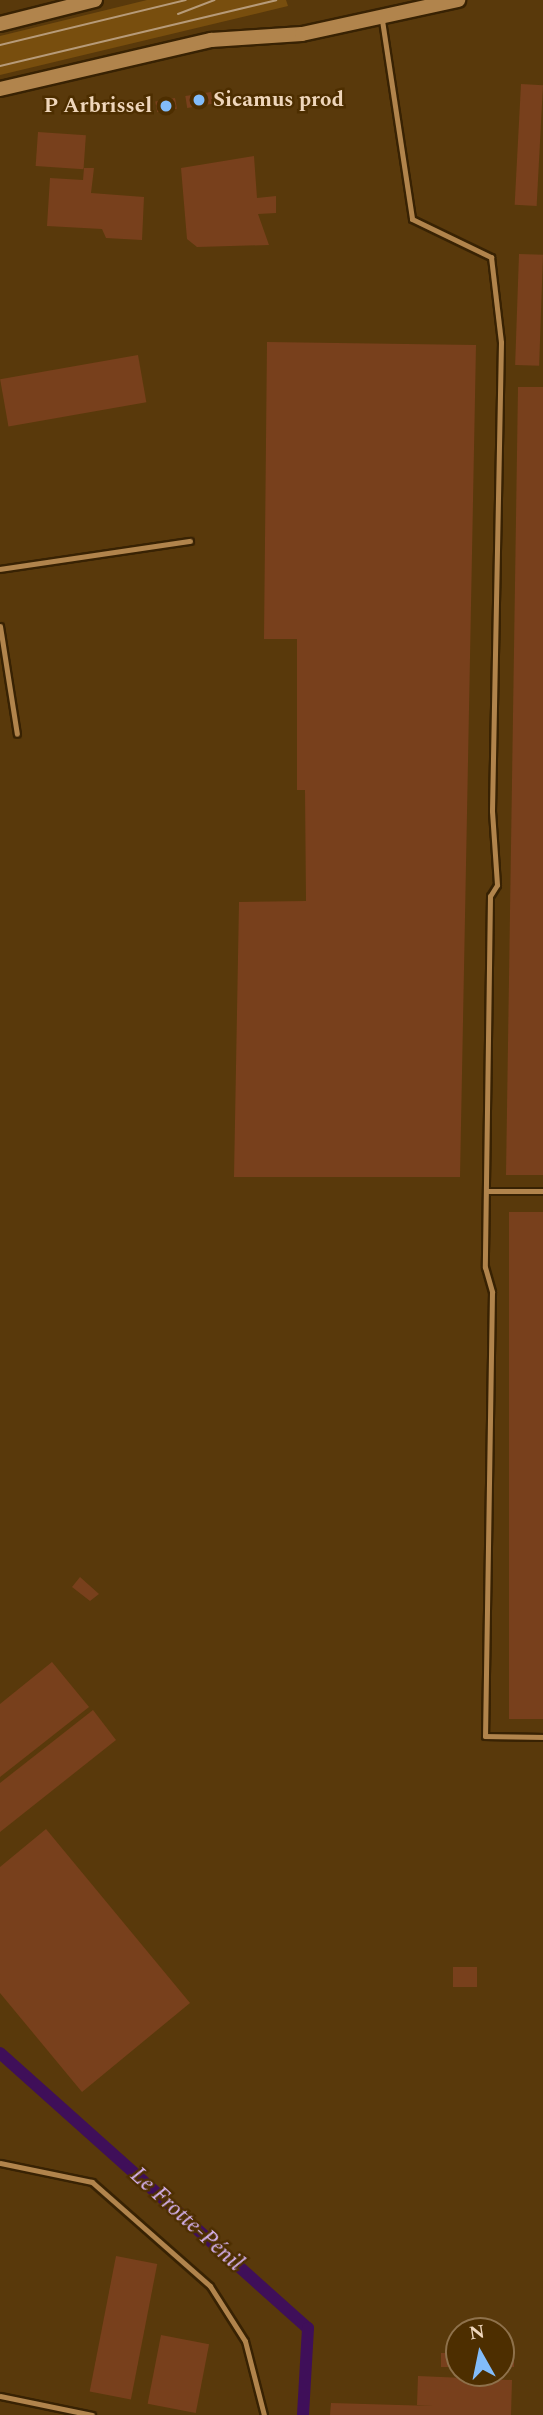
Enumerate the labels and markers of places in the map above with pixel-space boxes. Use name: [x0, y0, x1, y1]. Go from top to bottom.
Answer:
place label: Sicamus prod: [213, 87, 344, 113]
marker: Sicamus prod: [191, 92, 207, 108]
place label: P Arbrissel: [44, 93, 152, 119]
marker: P Arbrissel: [158, 98, 174, 114]

